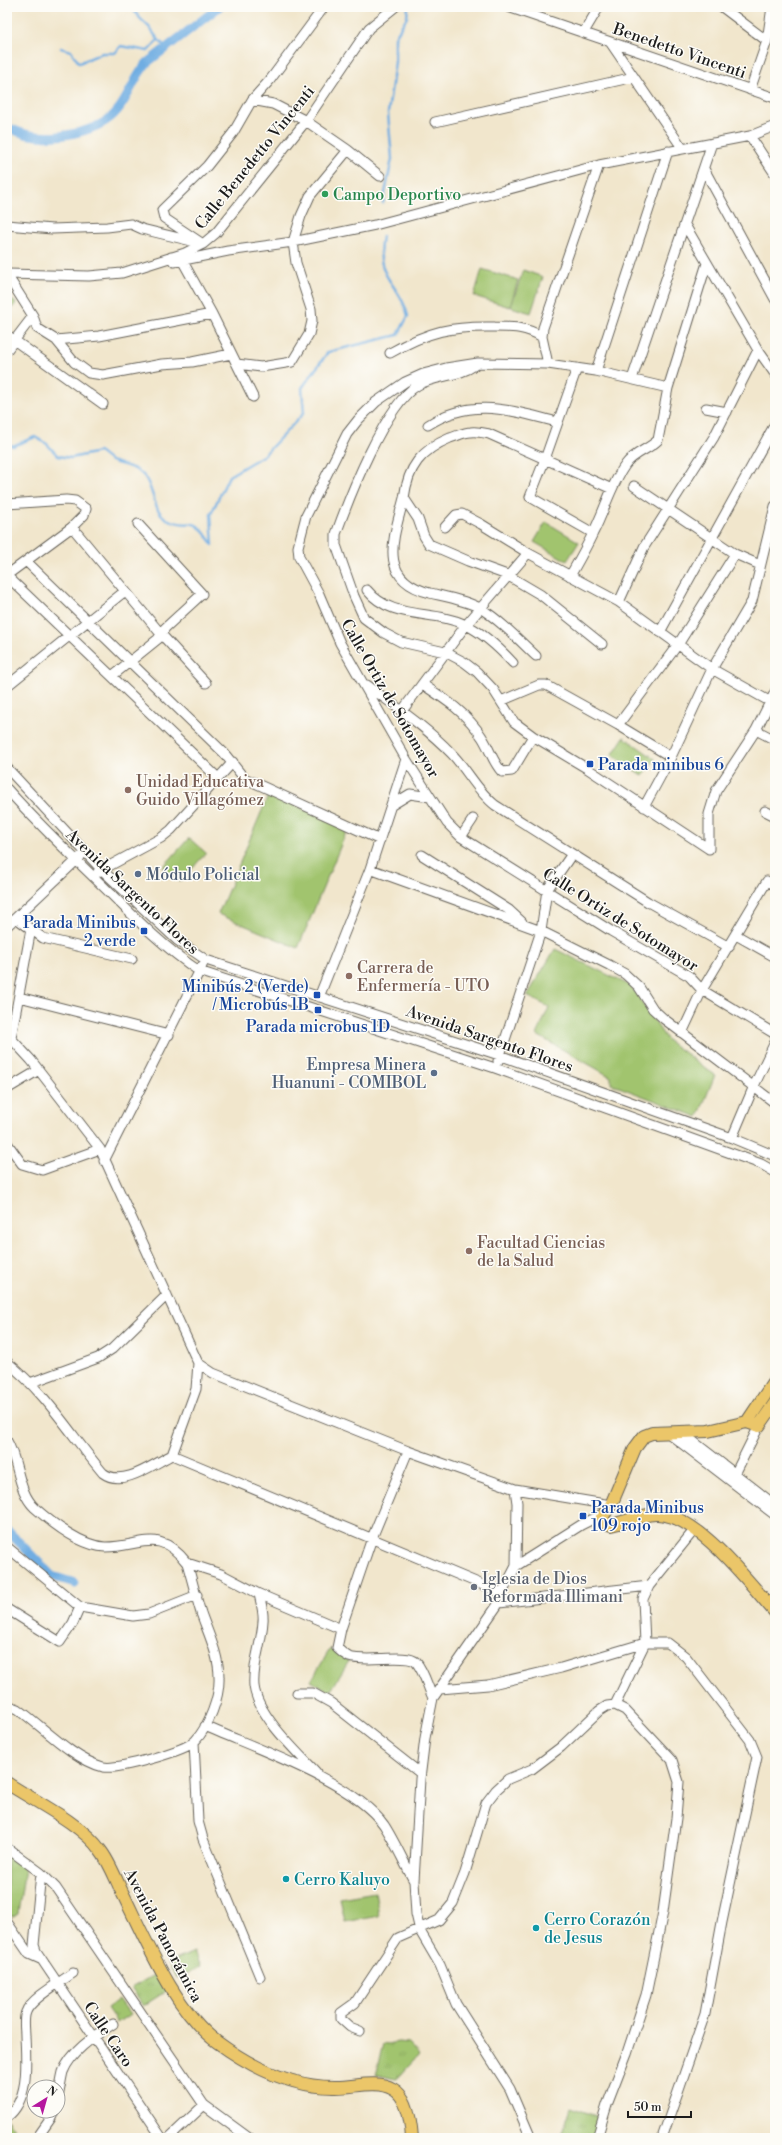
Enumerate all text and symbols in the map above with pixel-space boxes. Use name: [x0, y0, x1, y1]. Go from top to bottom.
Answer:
street label: Benedetto Vincenti: [610, 18, 749, 83]
street label: Calle Benedetto Vincenti: [191, 82, 319, 234]
place label: Campo Deportivo: [333, 185, 461, 205]
marker: Campo Deportivo: [320, 189, 330, 199]
street label: Calle Ortiz de Sotomayor: [336, 616, 444, 782]
place label: Parada minibus 6: [598, 755, 724, 775]
marker: Parada minibus 6: [585, 759, 595, 769]
place label: Unidad Educativa Guido Villagómez: [136, 772, 265, 810]
marker: Unidad Educativa Guido Villagómez: [123, 785, 133, 795]
street label: Avenida Sargento Flores: [61, 824, 203, 959]
street label: Calle Ortiz de Sotomayor: [539, 864, 702, 976]
place label: Módulo Policial: [146, 865, 260, 885]
marker: Módulo Policial: [133, 869, 143, 879]
place label: Parada Minibus 2 verde: [23, 913, 136, 951]
marker: Parada Minibus 2 verde: [139, 926, 149, 936]
place label: Carrera de Enfermería - UTO: [357, 958, 490, 996]
marker: Carrera de Enfermería - UTO: [344, 971, 354, 981]
place label: Minibús 2 (Verde) / Microbús 1B: [182, 977, 309, 1015]
marker: Minibús 2 (Verde) / Microbús 1B: [312, 990, 322, 1000]
street label: Avenida Sargento Flores: [403, 1001, 576, 1077]
marker: Parada microbus 1D: [313, 1005, 323, 1015]
place label: Parada microbus 1D: [246, 1017, 390, 1037]
place label: Empresa Minera Huanuni - COMIBOL: [272, 1055, 427, 1093]
marker: Empresa Minera Huanuni - COMIBOL: [429, 1068, 439, 1078]
place label: Facultad Ciencias de la Salud: [477, 1233, 605, 1271]
marker: Facultad Ciencias de la Salud: [464, 1246, 474, 1256]
place label: Parada Minibus 109 rojo: [591, 1498, 704, 1536]
marker: Parada Minibus 109 rojo: [578, 1511, 588, 1521]
place label: Iglesia de Dios Reformada Illimani: [482, 1569, 623, 1607]
marker: Iglesia de Dios Reformada Illimani: [469, 1582, 479, 1592]
street label: Avenida Panorámica: [119, 1864, 207, 2006]
place label: Cerro Kaluyo: [294, 1870, 390, 1890]
marker: Cerro Kaluyo: [281, 1874, 291, 1884]
place label: Cerro Corazón de Jesus: [544, 1910, 651, 1948]
marker: Cerro Corazón de Jesus: [531, 1923, 541, 1933]
street label: Calle Caro: [79, 1998, 137, 2071]
north arrow: [26, 2079, 66, 2119]
text: N: [44, 2084, 59, 2100]
scale bar: [628, 2093, 691, 2119]
text: 50 m: [634, 2100, 662, 2115]

